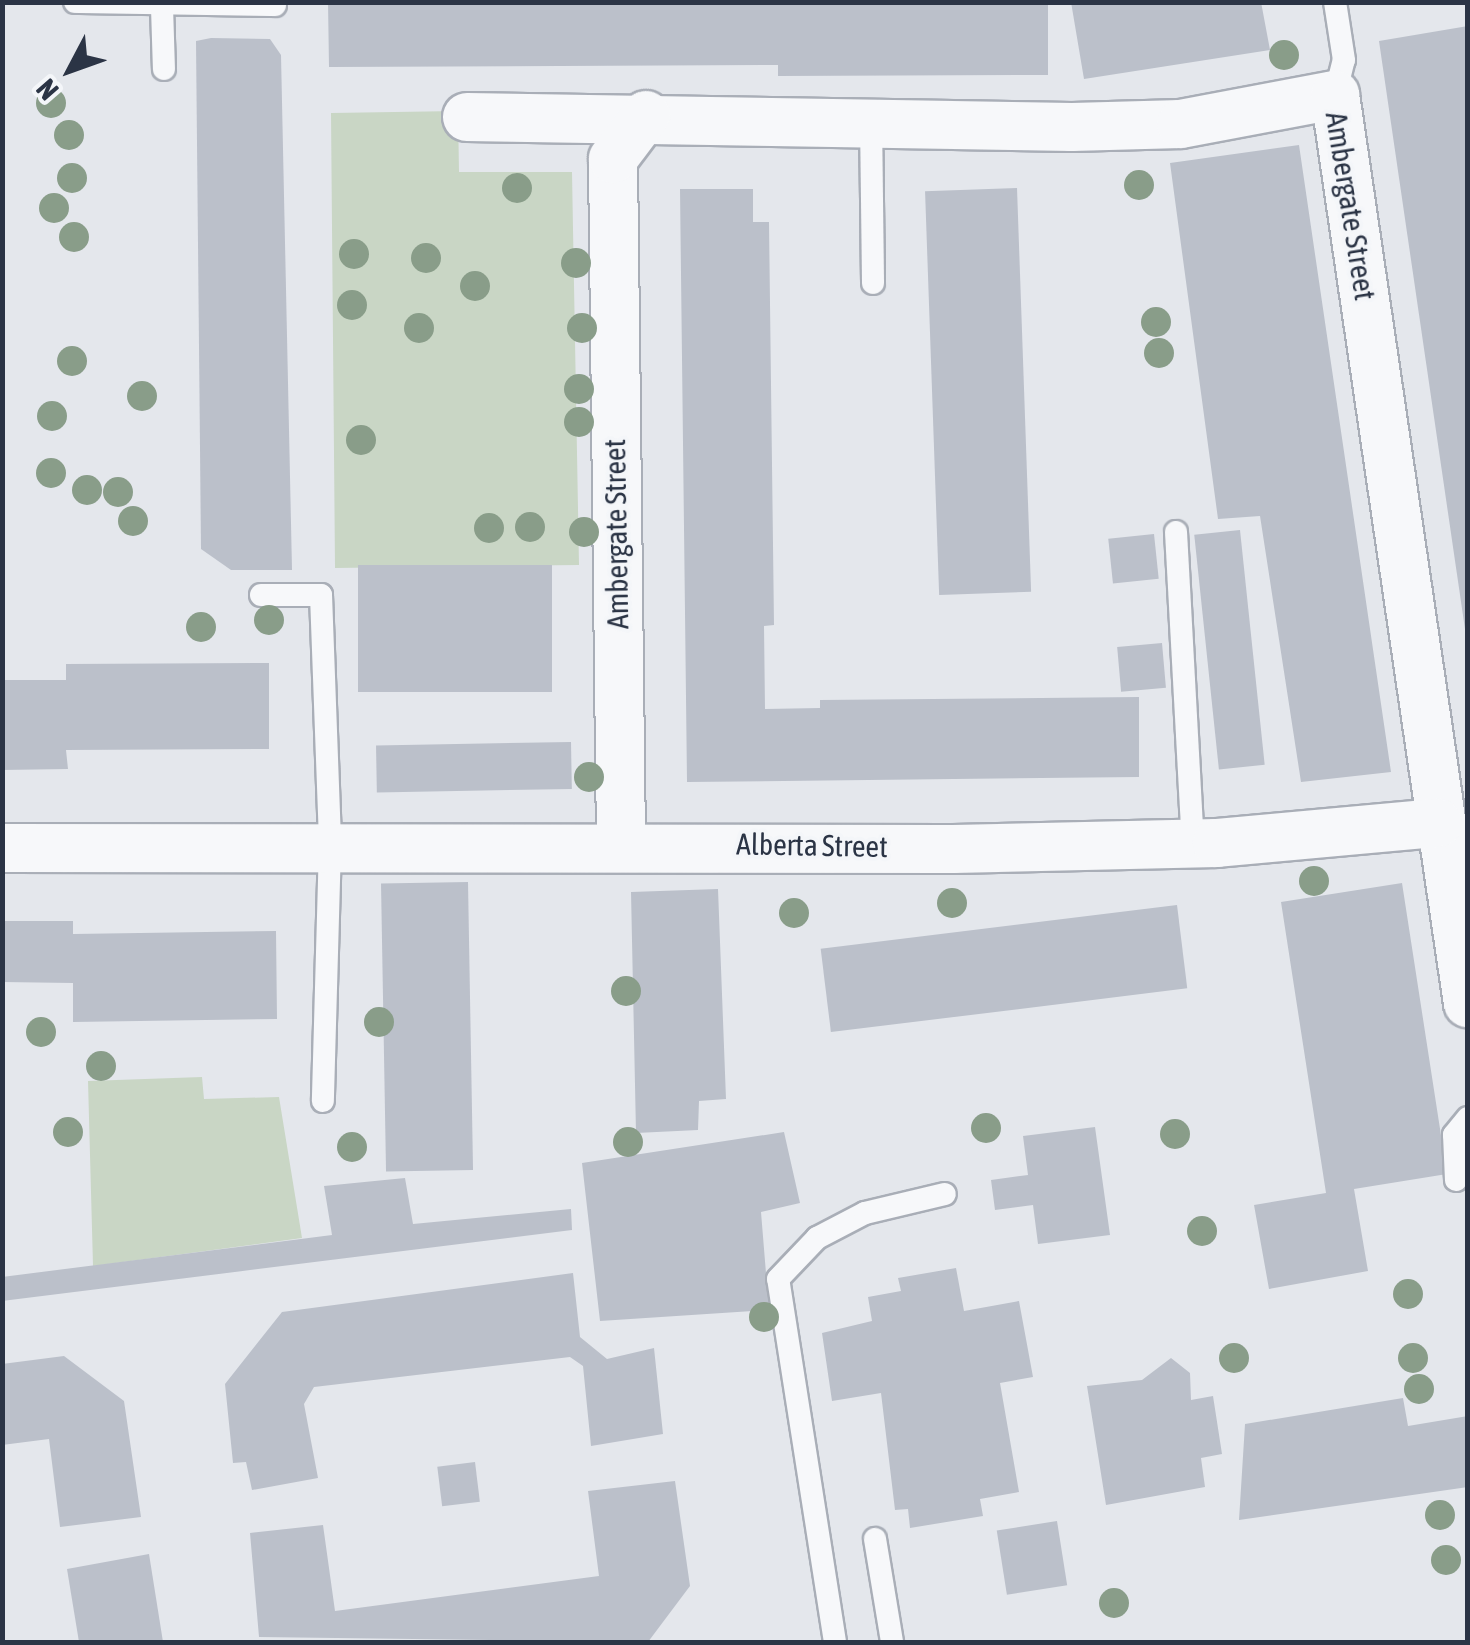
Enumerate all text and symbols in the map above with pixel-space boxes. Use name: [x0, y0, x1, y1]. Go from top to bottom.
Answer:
north arrow: [20, 20, 120, 120]
text: N: [30, 73, 65, 106]
street label: Ambergate Street: [1318, 109, 1384, 303]
street label: Ambergate Street: [596, 439, 636, 629]
street label: Alberta Street: [736, 826, 888, 864]

